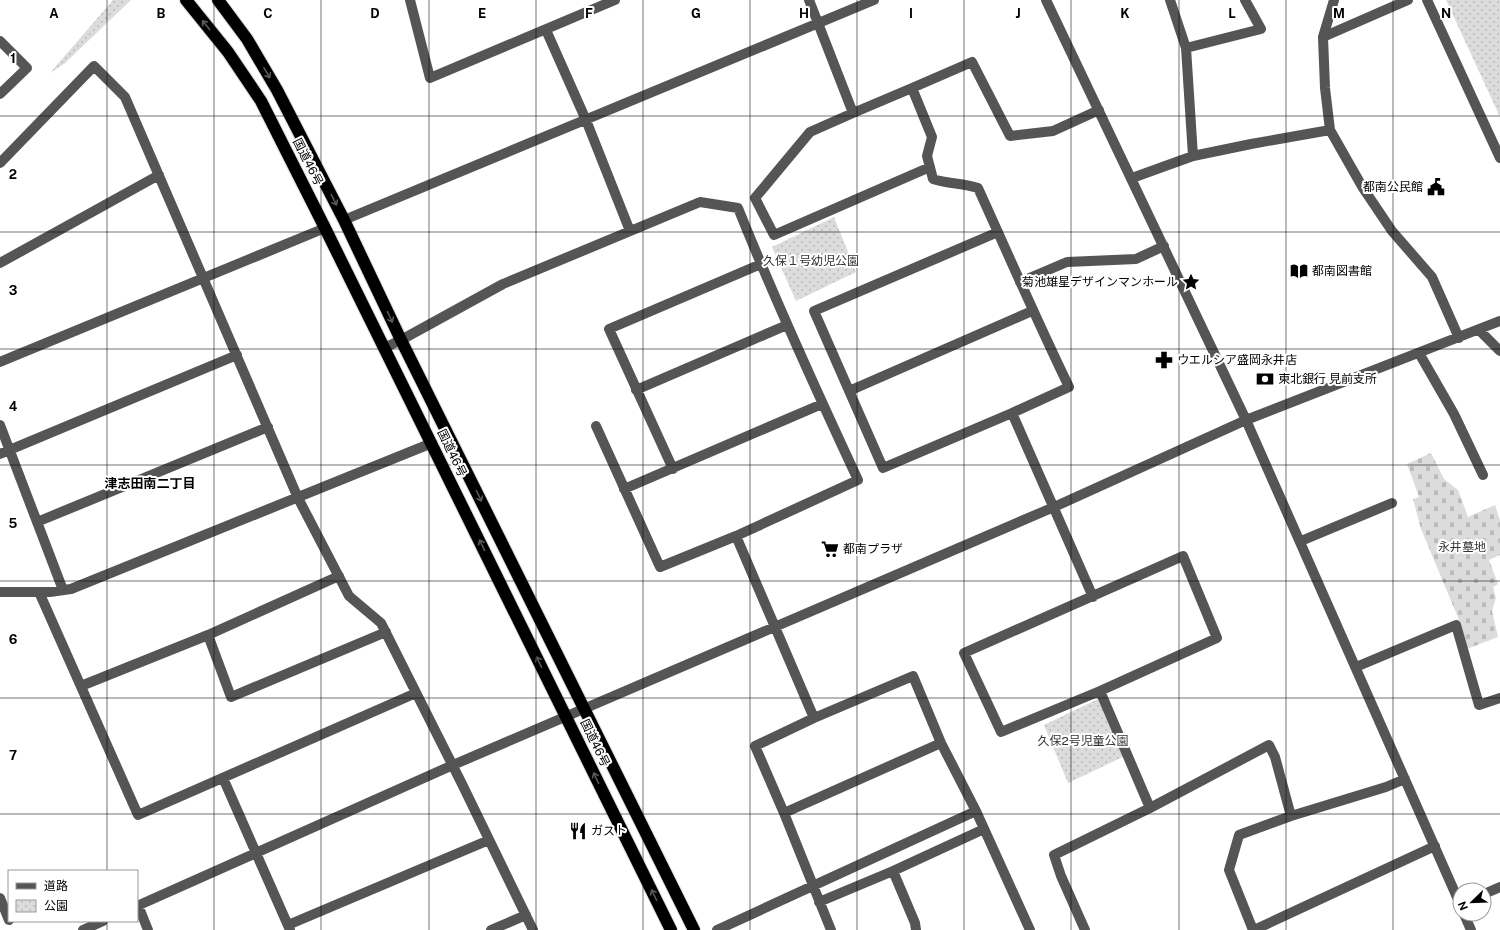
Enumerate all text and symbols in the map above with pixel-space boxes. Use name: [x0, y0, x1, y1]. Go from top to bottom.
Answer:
text: A: [49, 6, 59, 21]
text: B: [157, 6, 166, 21]
text: C: [263, 6, 273, 21]
text: D: [370, 6, 380, 21]
text: E: [478, 6, 486, 21]
text: F: [585, 6, 593, 21]
text: G: [691, 6, 701, 21]
text: H: [799, 6, 809, 21]
text: I: [909, 6, 913, 21]
text: J: [1015, 6, 1021, 21]
text: K: [1120, 6, 1130, 21]
text: L: [1228, 6, 1236, 21]
text: M: [1333, 6, 1345, 21]
text: N: [1441, 6, 1451, 21]
one-way arrow: [202, 19, 211, 30]
text: 1: [10, 51, 16, 66]
one-way arrow: [263, 67, 271, 79]
street label: 国道46号: [290, 136, 326, 188]
text: 2: [9, 167, 17, 182]
public building icon: 都南公民館: [1426, 177, 1446, 197]
place label: 都南公民館: [1363, 180, 1423, 194]
one-way arrow: [330, 194, 338, 206]
park label: 久保１号幼児公園: [763, 254, 859, 268]
library icon: 都南図書館: [1289, 261, 1309, 281]
place label: 都南図書館: [1312, 264, 1372, 278]
place icon: 菊池雄星デザインマンホール: [1181, 272, 1201, 292]
place label: 菊池雄星デザインマンホール: [1022, 275, 1178, 289]
text: 3: [9, 283, 18, 298]
one-way arrow: [387, 311, 394, 323]
pharmacy icon: ウエルシア盛岡永井店: [1154, 350, 1174, 370]
place label: ウエルシア盛岡永井店: [1177, 353, 1297, 367]
bank icon: 東北銀行 見前支所: [1255, 369, 1275, 389]
place label: 東北銀行 見前支所: [1278, 372, 1377, 386]
text: 4: [9, 399, 18, 414]
street label: 国道46号: [435, 427, 469, 479]
district label: 津志田南二丁目: [104, 476, 196, 491]
one-way arrow: [476, 490, 483, 502]
text: 5: [9, 516, 18, 531]
one-way arrow: [478, 539, 485, 551]
supermarket icon: 都南プラザ: [820, 539, 840, 559]
park label: 永井墓地: [1438, 540, 1486, 554]
place label: 都南プラザ: [843, 542, 903, 556]
text: 6: [9, 632, 18, 647]
one-way arrow: [535, 656, 542, 668]
street label: 国道46号: [578, 717, 612, 769]
park label: 久保2号児童公園: [1037, 734, 1129, 748]
text: 7: [9, 748, 17, 763]
one-way arrow: [592, 773, 599, 785]
restaurant icon: ガスト: [568, 821, 588, 841]
place label: ガスト: [591, 824, 627, 838]
legend: [8, 870, 138, 922]
text: 道路: [44, 879, 68, 893]
north arrow: [1452, 882, 1492, 922]
one-way arrow: [650, 889, 657, 901]
text: 公園: [44, 899, 68, 913]
text: N: [1456, 900, 1470, 912]

